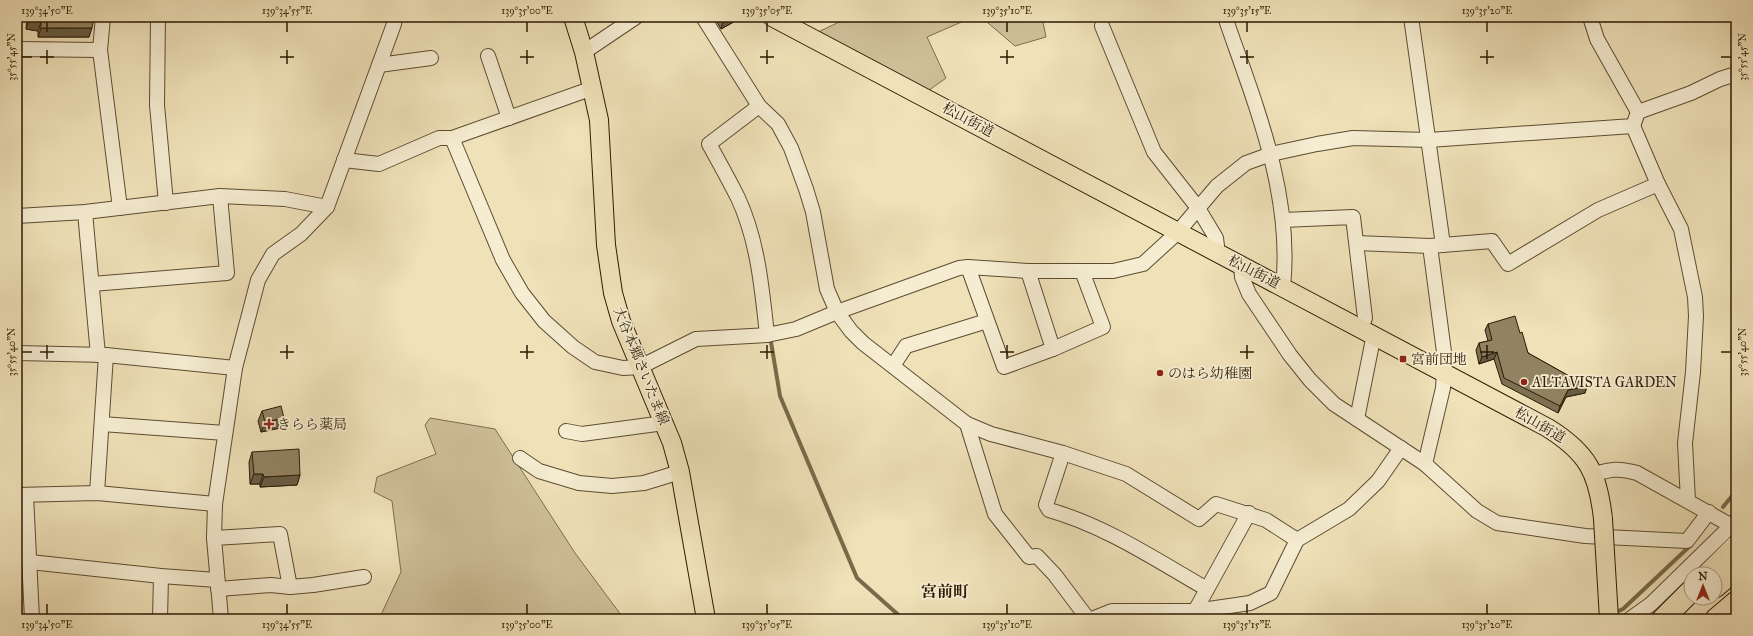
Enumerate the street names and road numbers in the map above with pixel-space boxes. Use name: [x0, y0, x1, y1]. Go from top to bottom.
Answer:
street label: 松山街道: [939, 99, 997, 141]
street label: 松山街道: [1225, 252, 1283, 292]
street label: 大谷本郷さいたま線: [610, 304, 672, 428]
street label: 松山街道: [1512, 404, 1568, 446]

